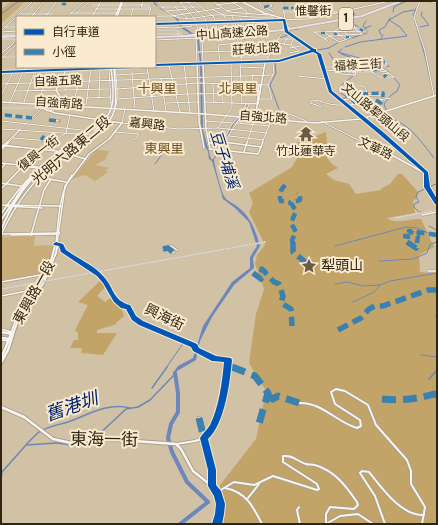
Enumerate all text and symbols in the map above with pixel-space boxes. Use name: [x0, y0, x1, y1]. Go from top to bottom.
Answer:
street label: 惟馨街: [295, 4, 331, 20]
road number: 1: [339, 8, 353, 30]
legend: [16, 16, 156, 68]
street label: 中山高速公路: [196, 24, 268, 44]
text: 自行車道: [52, 25, 100, 41]
street label: 莊敬北路: [232, 41, 280, 59]
text: 小徑: [52, 45, 76, 61]
street label: 福祿三街: [334, 57, 382, 75]
street label: 自強五路: [34, 73, 82, 91]
street label: 文山路犂頭山段: [338, 80, 412, 146]
district label: 北興里: [218, 81, 258, 98]
district label: 十興里: [137, 82, 177, 98]
street label: 自強南路: [34, 94, 84, 114]
street label: 自強北路: [238, 108, 288, 128]
street label: 光明六路東二段: [29, 113, 115, 189]
street label: 嘉興路: [128, 115, 166, 135]
temple icon: 竹北蓮華寺: [297, 125, 315, 143]
water label: 豆子埔溪: [205, 129, 242, 193]
street label: 復興一街: [15, 133, 63, 175]
street label: 文華路: [355, 134, 395, 164]
district label: 東興里: [144, 142, 184, 158]
place label: 竹北蓮華寺: [276, 144, 336, 160]
place icon: 犁頭山: [300, 257, 318, 275]
street label: 東興路一段: [11, 258, 59, 328]
place label: 犁頭山: [321, 258, 363, 275]
street label: 興海街: [141, 301, 187, 335]
water label: 舊港圳: [43, 387, 104, 428]
street label: 東海一街: [70, 429, 138, 453]

